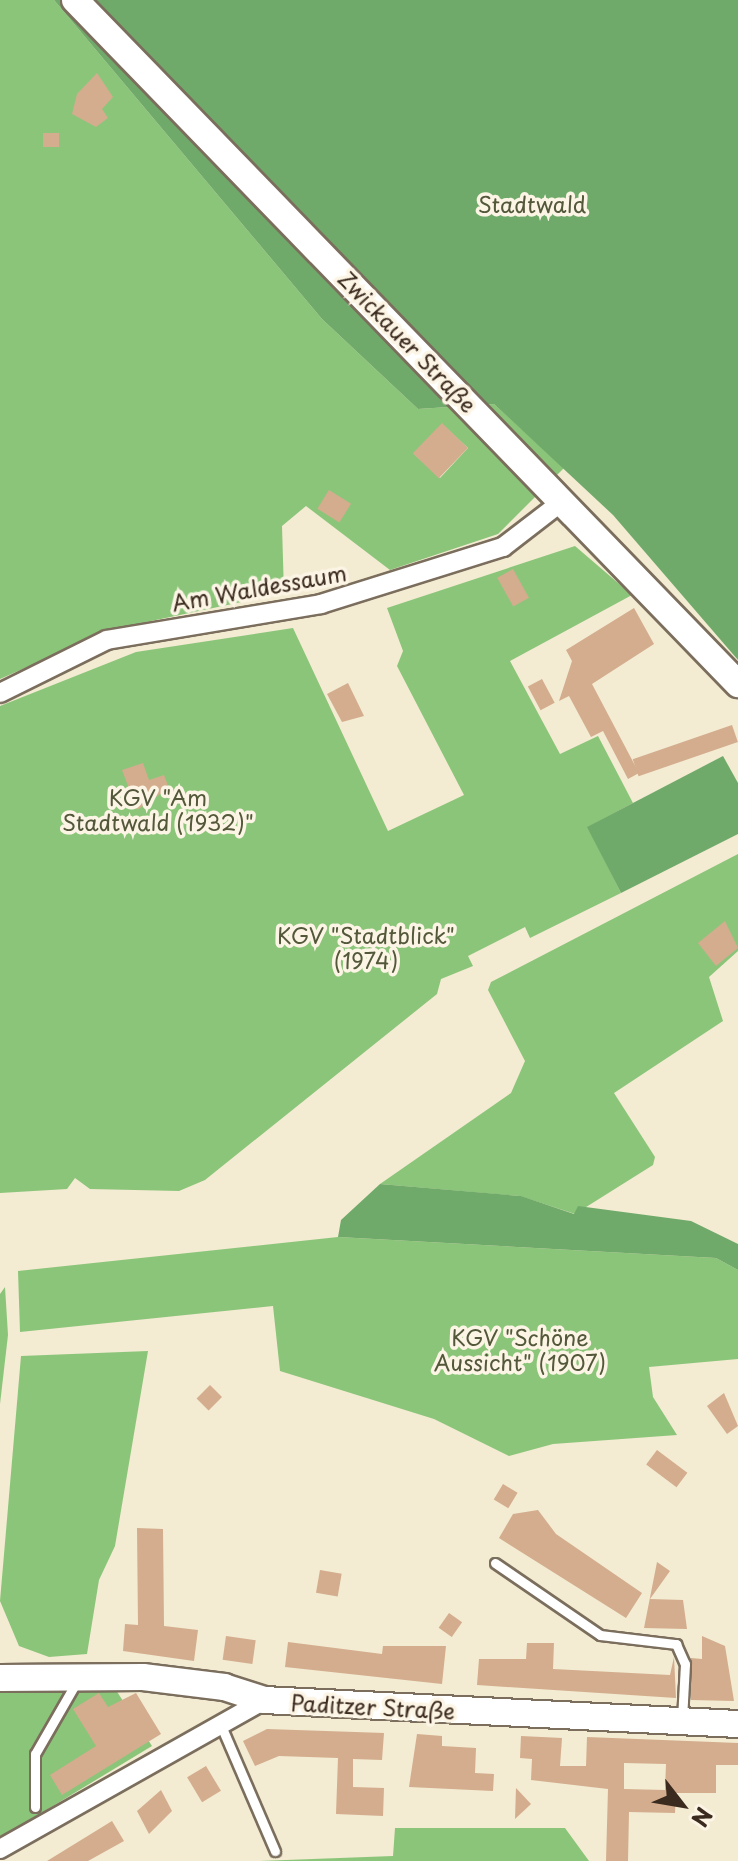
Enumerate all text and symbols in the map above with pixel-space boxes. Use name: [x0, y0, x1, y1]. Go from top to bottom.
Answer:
park label: Stadtwald: [478, 191, 586, 217]
street label: Zwickauer Straße: [333, 264, 483, 418]
street label: Am Waldessaum: [170, 559, 348, 615]
park label: KGV "Am Stadtwald (1932)": [61, 783, 255, 834]
park label: KGV "Stadtblick" (1974): [276, 921, 456, 972]
park label: KGV "Schöne Aussicht" (1907): [434, 1323, 606, 1374]
street label: Paditzer Straße: [290, 1688, 456, 1724]
north arrow: [642, 1765, 722, 1845]
text: N: [684, 1802, 722, 1834]

